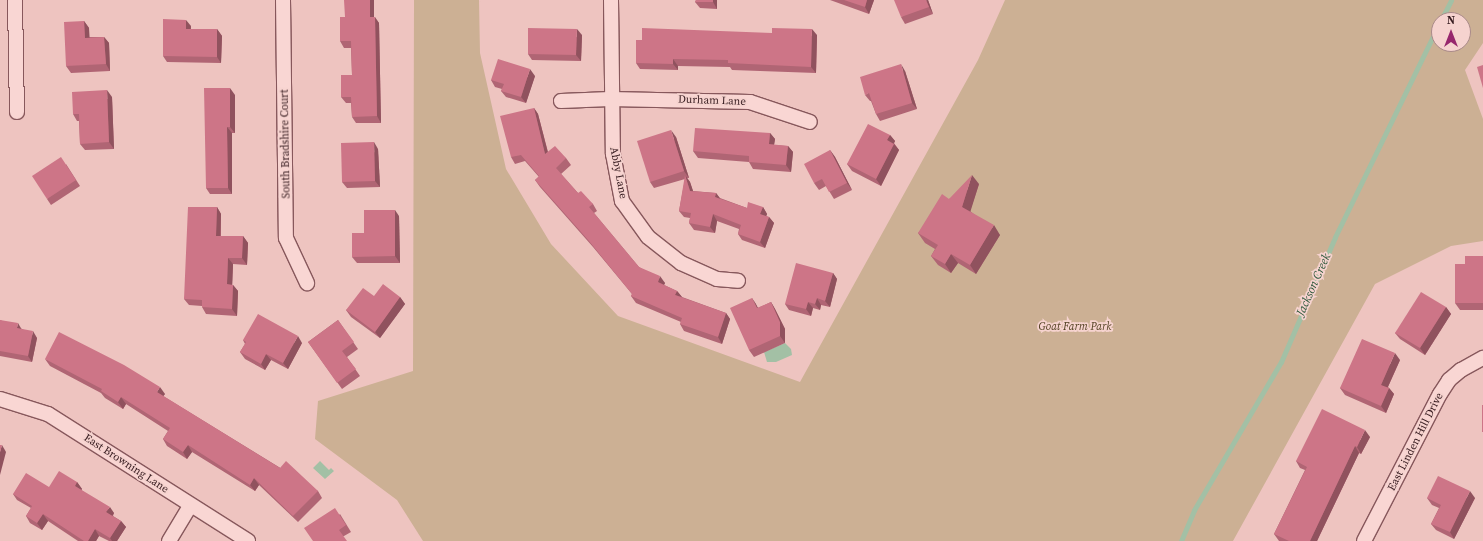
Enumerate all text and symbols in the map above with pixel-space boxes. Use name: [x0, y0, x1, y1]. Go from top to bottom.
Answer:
north arrow: [1431, 12, 1471, 52]
text: N: [1447, 13, 1455, 28]
street label: South Bradshire Court: [278, 89, 294, 199]
street label: Durham Lane: [678, 93, 746, 109]
street label: Abby Lane: [607, 146, 629, 200]
water label: Jackson Creek: [1294, 251, 1334, 319]
park label: Goat Farm Park: [1039, 320, 1111, 334]
street label: East Linden Hill Drive: [1386, 391, 1446, 493]
street label: East Browning Lane: [81, 432, 171, 496]

